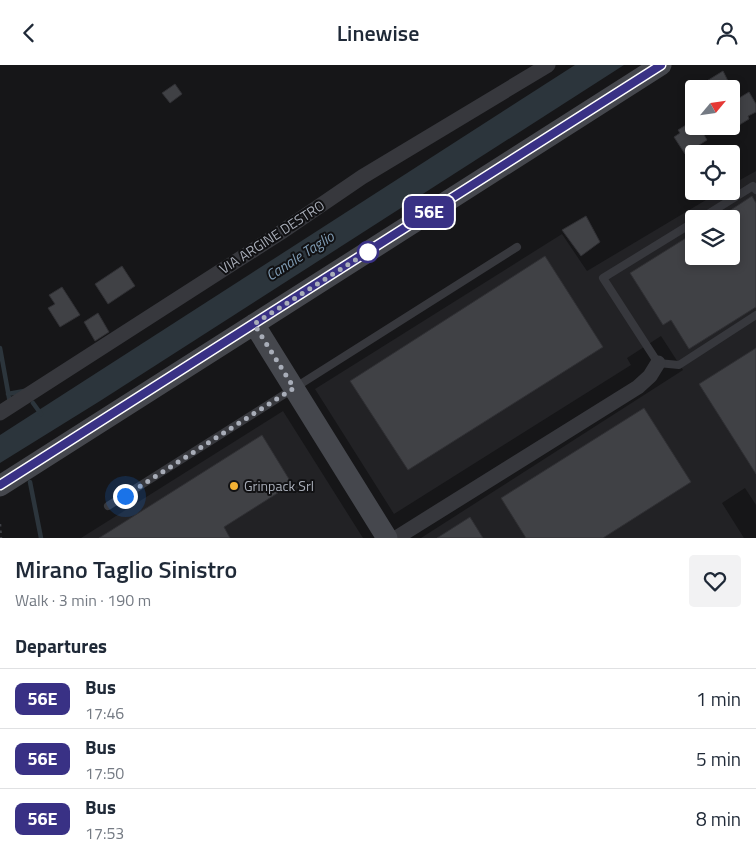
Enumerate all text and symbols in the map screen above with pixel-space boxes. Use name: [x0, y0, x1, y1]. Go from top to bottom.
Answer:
text: Linewise: [337, 16, 419, 50]
icon: back: [15, 19, 43, 47]
icon: person: [713, 19, 741, 47]
north arrow: [685, 80, 740, 135]
map controls: [685, 80, 740, 265]
button: locate: [685, 145, 740, 200]
street label: VIA ARGINE DESTRO: [215, 195, 329, 279]
line badge: 56E: [400, 196, 458, 228]
text: 56E: [414, 198, 444, 225]
button: layers: [685, 210, 740, 265]
water label: Canale Taglio: [261, 225, 339, 286]
unlabelled marker: [357, 241, 379, 263]
place label: Grinpack Srl: [244, 475, 314, 496]
marker: Grinpack Srl: [228, 480, 240, 492]
your location: [113, 484, 138, 509]
text: Mirano Taglio Sinistro: [15, 551, 237, 587]
button: heart: [689, 555, 741, 607]
text: Walk · 3 min · 190 m: [15, 588, 151, 612]
text: Departures: [15, 631, 107, 660]
text: Bus: [85, 672, 116, 701]
text: 1 min: [696, 684, 741, 713]
text: 56E: [27, 685, 58, 712]
text: 17:46: [85, 701, 124, 725]
text: Bus: [85, 732, 116, 761]
text: 5 min: [696, 744, 741, 773]
text: 56E: [27, 745, 58, 772]
text: 17:50: [85, 761, 124, 785]
text: Bus: [85, 792, 116, 821]
text: 8 min: [696, 804, 741, 833]
text: 56E: [27, 805, 58, 832]
text: 17:53: [85, 821, 124, 845]

